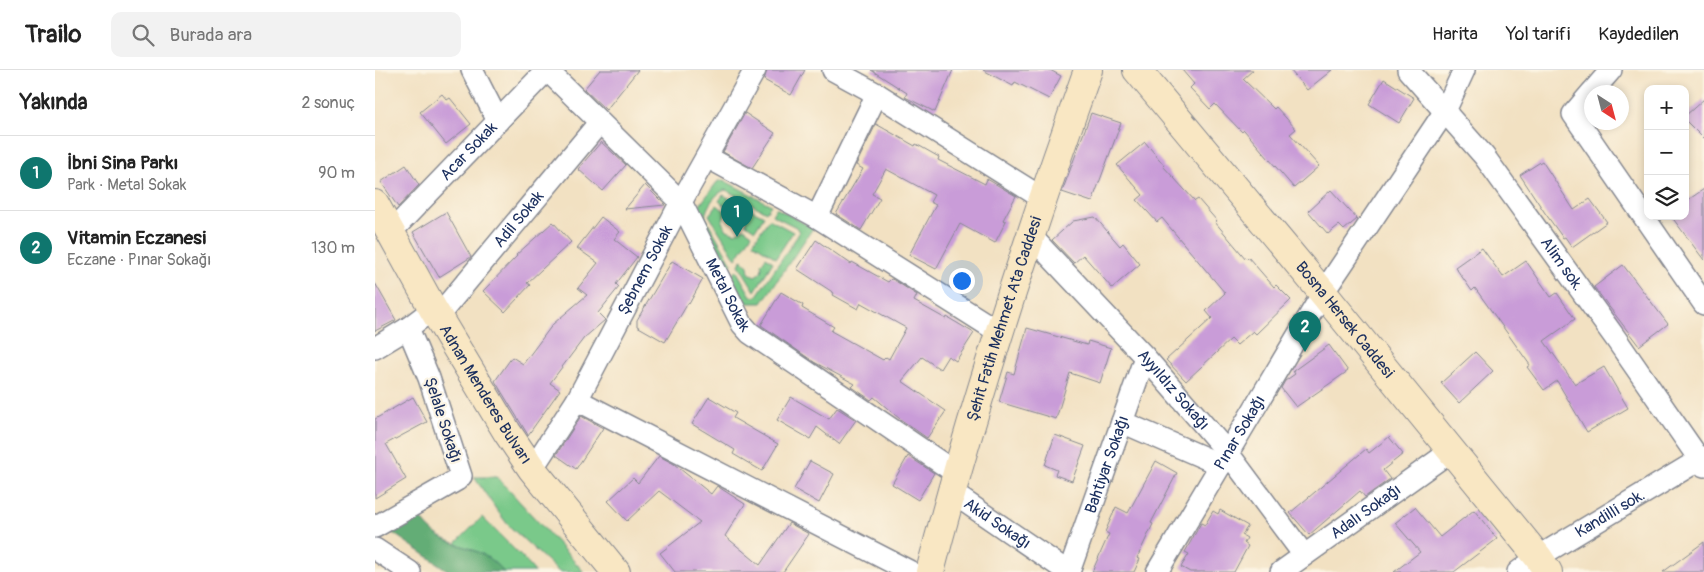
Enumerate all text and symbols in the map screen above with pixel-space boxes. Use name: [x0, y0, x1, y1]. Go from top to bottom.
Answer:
search box: [111, 12, 461, 57]
text: Trailo: [25, 20, 81, 49]
icon: search: [129, 21, 157, 49]
text: Burada ara: [169, 23, 252, 47]
text: Harita: [1432, 23, 1478, 46]
text: Yol tarifi: [1506, 23, 1570, 46]
text: Kaydedilen: [1598, 23, 1679, 46]
north arrow: [1584, 85, 1629, 130]
map controls: [1644, 85, 1689, 220]
button: +: [1644, 85, 1689, 130]
text: Yakında: [20, 89, 87, 116]
text: 2 sonuç: [302, 93, 355, 113]
street label: Acar Sokak: [436, 118, 502, 185]
button: −: [1644, 130, 1689, 175]
text: İbni Sina Parkı: [67, 151, 178, 175]
text: 1: [33, 163, 39, 183]
text: 90 m: [318, 163, 355, 183]
text: Park · Metal Sokak: [67, 175, 186, 195]
button: layers: [1644, 175, 1689, 220]
street label: Adil Sokak: [489, 187, 548, 252]
pin: 1: [721, 196, 753, 237]
street label: Şehit Fatih Mehmet Ata Caddesi: [963, 213, 1047, 424]
street label: Şebnem Sokak: [613, 222, 677, 318]
text: Vitamin Eczanesi: [67, 226, 206, 250]
street label: Alim sok.: [1536, 233, 1588, 295]
text: 2: [32, 238, 40, 258]
text: 130 m: [311, 238, 355, 258]
text: Eczane · Pınar Sokağı: [67, 250, 211, 270]
street label: Metal Sokak: [701, 255, 754, 336]
street label: Bosna Hersek Caddesi: [1291, 257, 1399, 383]
your location: [949, 268, 975, 294]
pin: 2: [1289, 311, 1321, 352]
street label: Adnan Menderes Bulvarı: [435, 321, 536, 468]
street label: Ayyıldız Sokağı: [1133, 345, 1214, 434]
street label: Şelale Sokağı: [420, 375, 466, 465]
street label: Pınar Sokağı: [1210, 392, 1270, 474]
street label: Bahtiyar Sokağı: [1081, 413, 1133, 516]
street label: Adalı Sokağı: [1327, 480, 1405, 544]
street label: Kandilli sok.: [1571, 485, 1648, 542]
street label: Akid Sokağı: [960, 494, 1035, 554]

